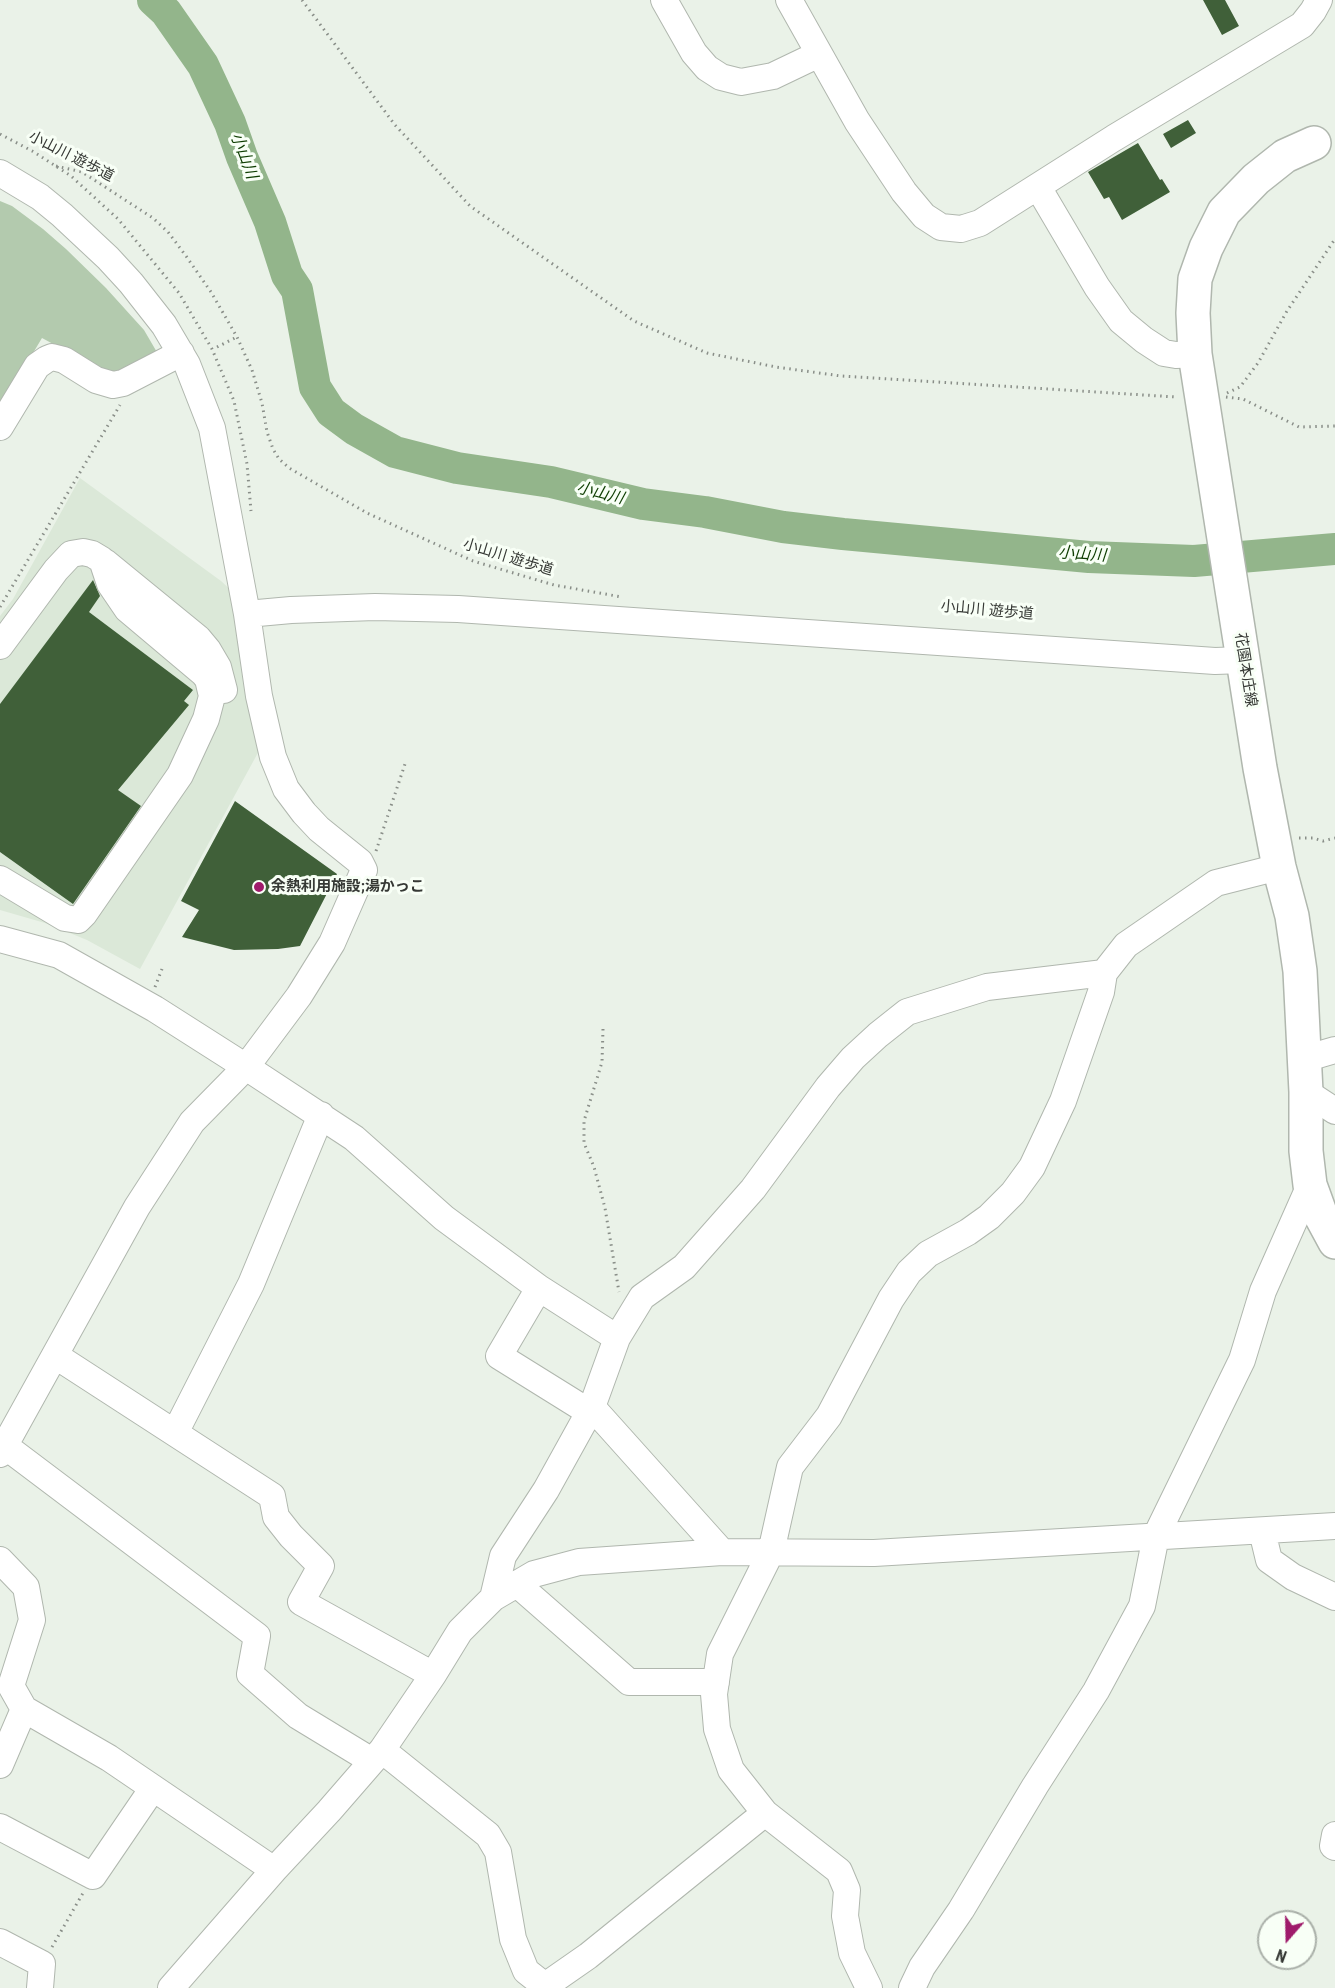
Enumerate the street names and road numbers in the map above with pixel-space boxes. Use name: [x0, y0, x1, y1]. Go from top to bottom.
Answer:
street label: 小山川 遊歩道: [25, 128, 117, 186]
street label: 小山川 遊歩道: [461, 536, 555, 580]
street label: 小山川 遊歩道: [940, 598, 1034, 624]
street label: 花園本庄線: [1230, 632, 1260, 708]

